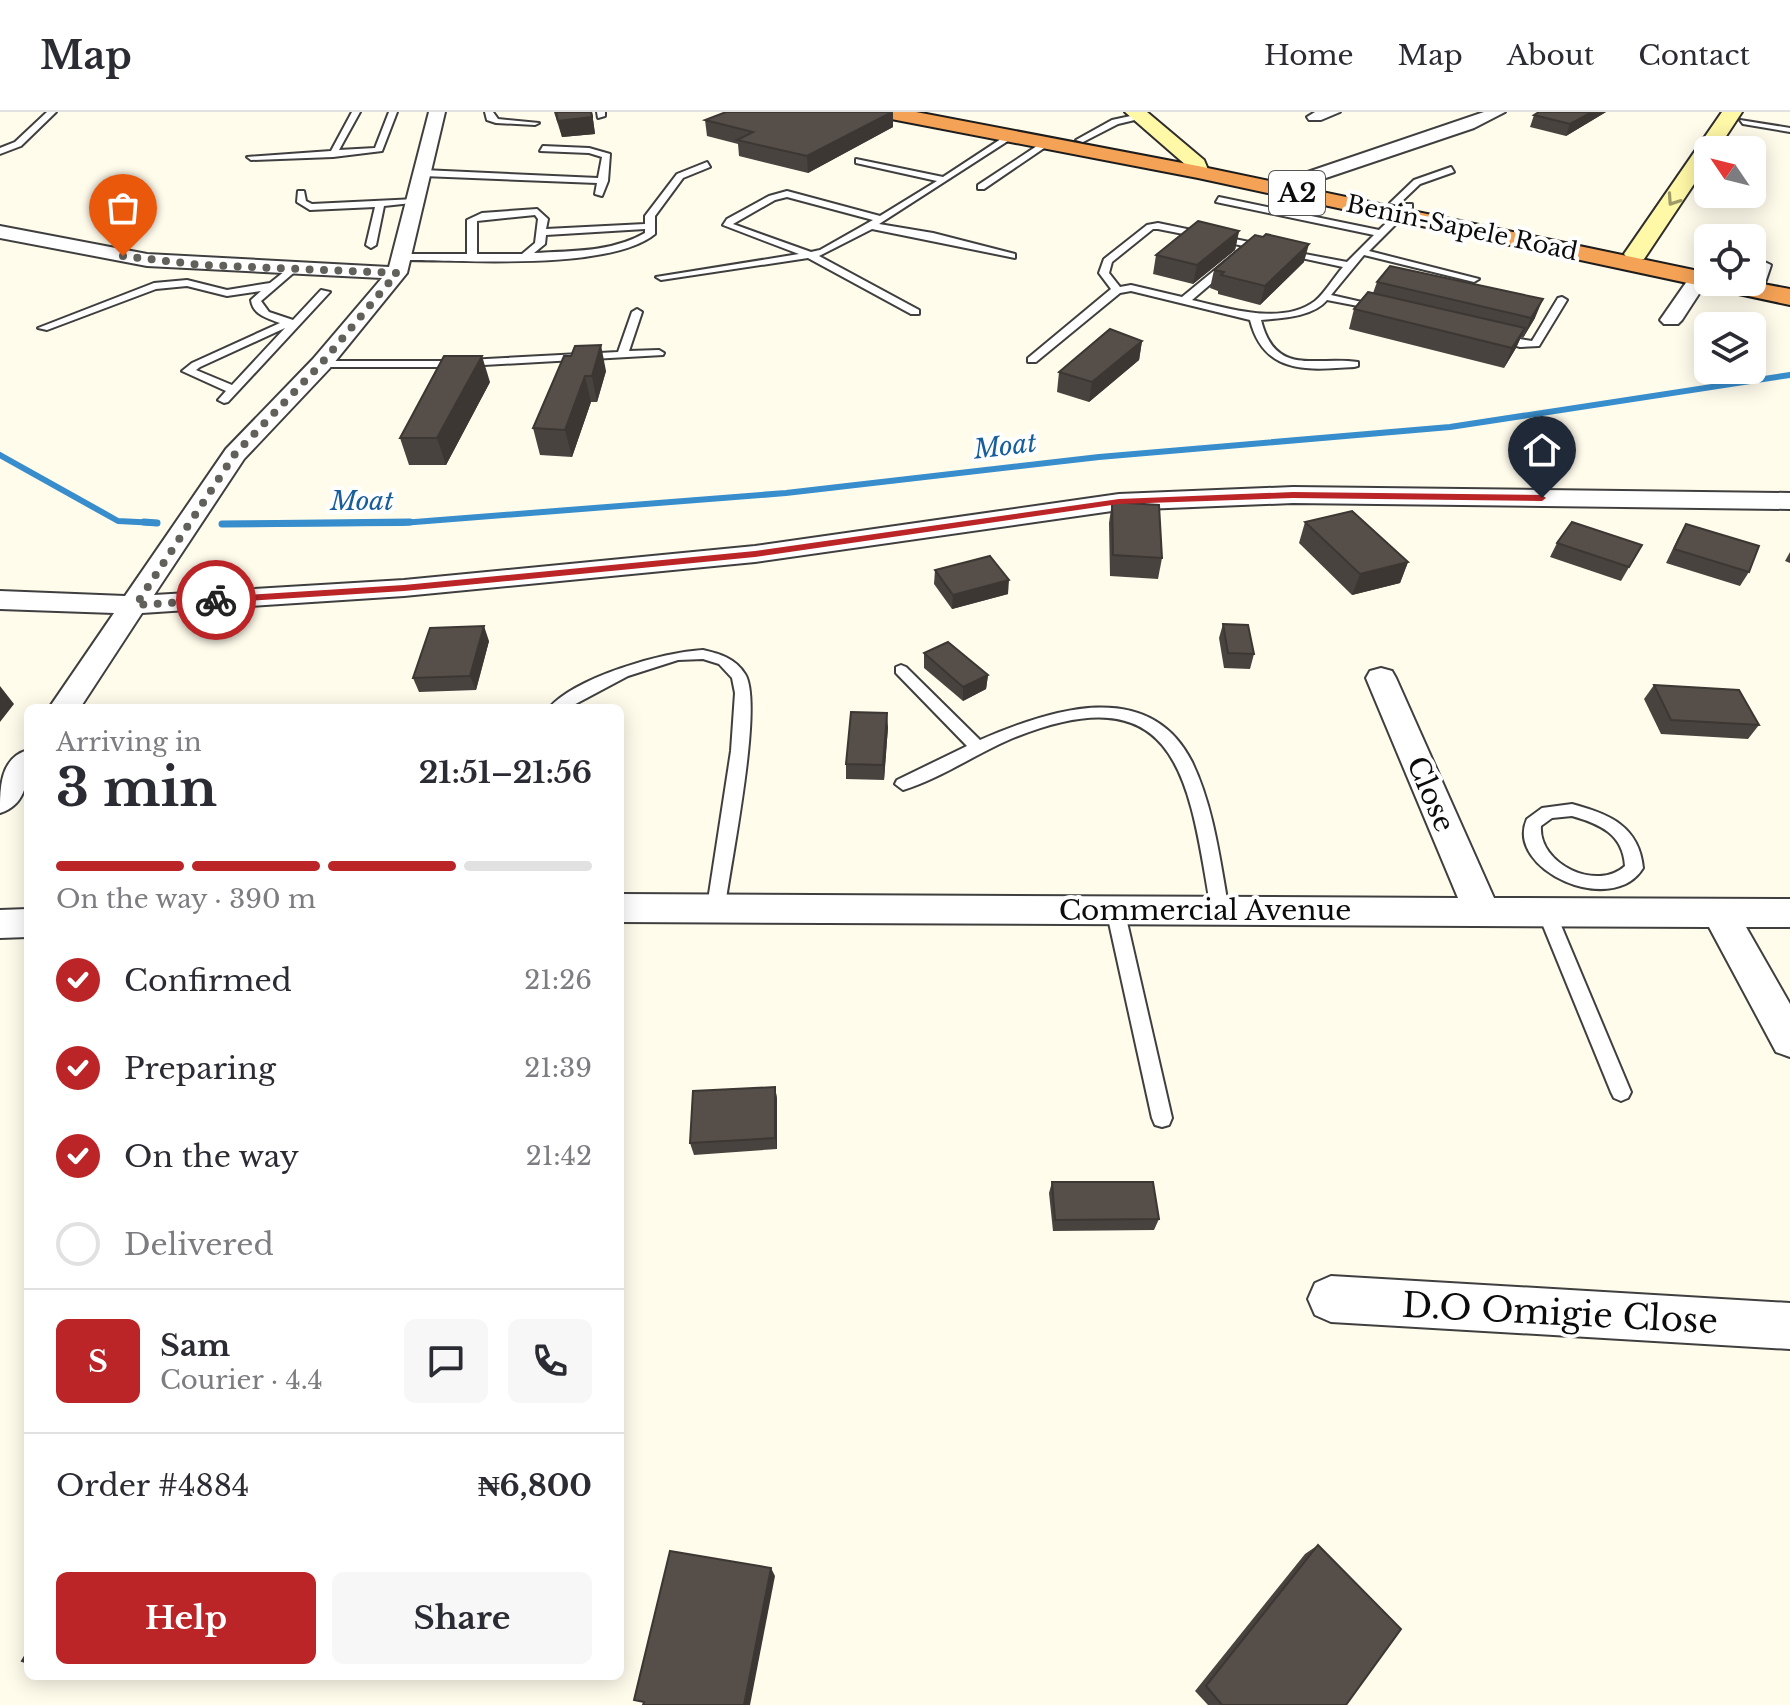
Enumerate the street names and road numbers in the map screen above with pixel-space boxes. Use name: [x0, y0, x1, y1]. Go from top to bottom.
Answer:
road number: A2: [1269, 171, 1325, 215]
street label: Benin-Sapele Road: [1344, 189, 1580, 266]
street label: Close: [1399, 751, 1462, 837]
street label: Commercial Avenue: [1059, 893, 1351, 928]
street label: D.O Omigie Close: [1401, 1284, 1719, 1342]

